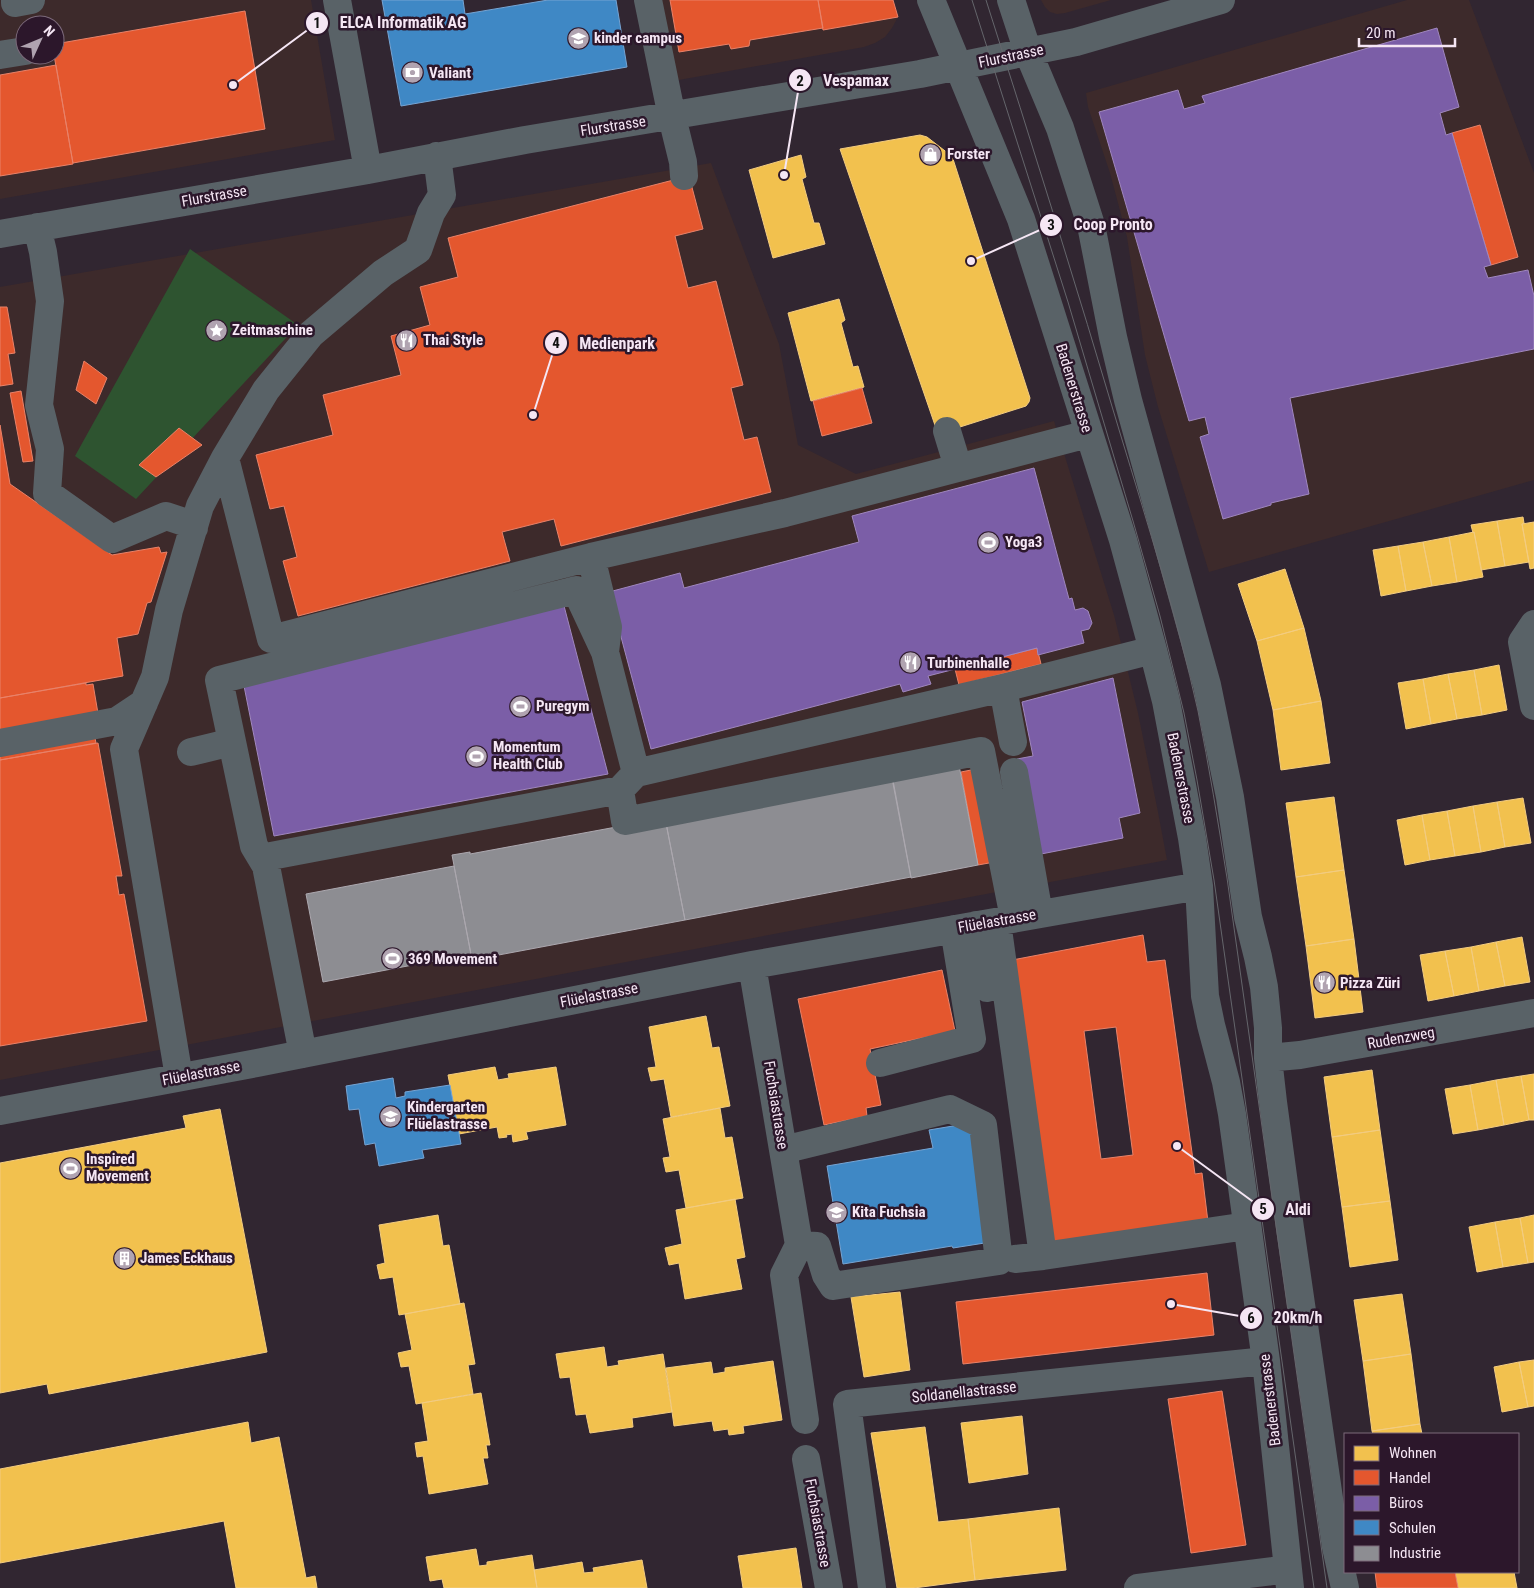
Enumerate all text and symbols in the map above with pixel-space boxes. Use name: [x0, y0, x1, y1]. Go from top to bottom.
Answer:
callout: ELCA Informatik AG: [305, 7, 476, 38]
text: ELCA Informatik AG: [340, 13, 466, 32]
text: 1: [313, 14, 321, 32]
north arrow: [15, 15, 65, 65]
scale bar: [1359, 15, 1455, 47]
text: N: [41, 22, 58, 40]
text: 20 m: [1366, 24, 1396, 42]
school or university icon: kinder campus: [566, 26, 590, 50]
place label: kinder campus: [594, 29, 682, 47]
street label: Flurstrasse: [977, 40, 1045, 72]
bank icon: Valiant: [401, 61, 425, 85]
place label: Valiant: [429, 64, 471, 82]
callout: Vespamax: [788, 65, 899, 96]
text: Vespamax: [823, 71, 890, 90]
text: 2: [796, 72, 804, 90]
street label: Flurstrasse: [579, 112, 647, 140]
shop icon: Forster: [919, 142, 943, 166]
place label: Forster: [947, 145, 990, 163]
street label: Flurstrasse: [180, 181, 248, 211]
callout: Coop Pronto: [1039, 209, 1163, 240]
text: Coop Pronto: [1073, 215, 1153, 234]
text: 3: [1047, 216, 1055, 234]
place icon: Zeitmaschine: [204, 318, 228, 342]
place label: Zeitmaschine: [232, 321, 313, 339]
restaurant icon: Thai Style: [395, 328, 419, 352]
callout: Medienpark: [544, 328, 665, 359]
place label: Thai Style: [423, 331, 483, 349]
text: 4: [552, 334, 560, 352]
text: Medienpark: [579, 334, 655, 353]
street label: Badenerstrasse: [1052, 341, 1096, 435]
sports icon: Yoga3: [977, 530, 1001, 554]
place label: Yoga3: [1005, 533, 1042, 551]
restaurant icon: Turbinenhalle: [899, 651, 923, 675]
place label: Turbinenhalle: [927, 654, 1009, 672]
sports icon: Puregym: [508, 694, 532, 718]
place label: Puregym: [536, 697, 589, 715]
street label: Badenerstrasse: [1163, 731, 1199, 825]
place label: Momentum Health Club: [493, 738, 563, 773]
sports icon: Momentum Health Club: [465, 744, 489, 768]
street label: Flüelastrasse: [957, 905, 1037, 937]
sports icon: 369 Movement: [380, 947, 404, 971]
place label: 369 Movement: [408, 950, 497, 968]
restaurant icon: Pizza Züri: [1312, 971, 1336, 995]
place label: Pizza Züri: [1340, 974, 1400, 992]
street label: Flüelastrasse: [558, 979, 640, 1011]
street label: Rudenzweg: [1366, 1023, 1436, 1053]
street label: Flüelastrasse: [160, 1057, 242, 1089]
street label: Fuchsiastrasse: [760, 1059, 792, 1151]
place label: Kindergarten Flüelastrasse: [407, 1098, 487, 1133]
school or university icon: Kindergarten Flüelastrasse: [379, 1104, 403, 1128]
place label: Inspired Movement: [86, 1150, 149, 1185]
sports icon: Inspired Movement: [58, 1156, 82, 1180]
callout: Aldi: [1250, 1194, 1321, 1225]
school or university icon: Kita Fuchsia: [824, 1200, 848, 1224]
text: 5: [1259, 1200, 1267, 1218]
text: Aldi: [1285, 1200, 1311, 1219]
place label: Kita Fuchsia: [852, 1203, 926, 1221]
building icon: James Eckhaus: [112, 1246, 136, 1270]
place label: James Eckhaus: [140, 1249, 233, 1267]
callout: 20km/h: [1239, 1302, 1333, 1333]
text: 20km/h: [1274, 1308, 1323, 1327]
text: 6: [1247, 1309, 1255, 1327]
street label: Badenerstrasse: [1255, 1353, 1285, 1447]
street label: Soldanellastrasse: [911, 1378, 1017, 1406]
legend: [1344, 1433, 1519, 1573]
text: Wohnen: [1389, 1444, 1437, 1462]
text: Handel: [1389, 1469, 1431, 1487]
street label: Fuchsiastrasse: [801, 1477, 835, 1569]
text: Büros: [1389, 1494, 1423, 1512]
text: Schulen: [1389, 1519, 1436, 1537]
text: Industrie: [1389, 1544, 1441, 1562]

